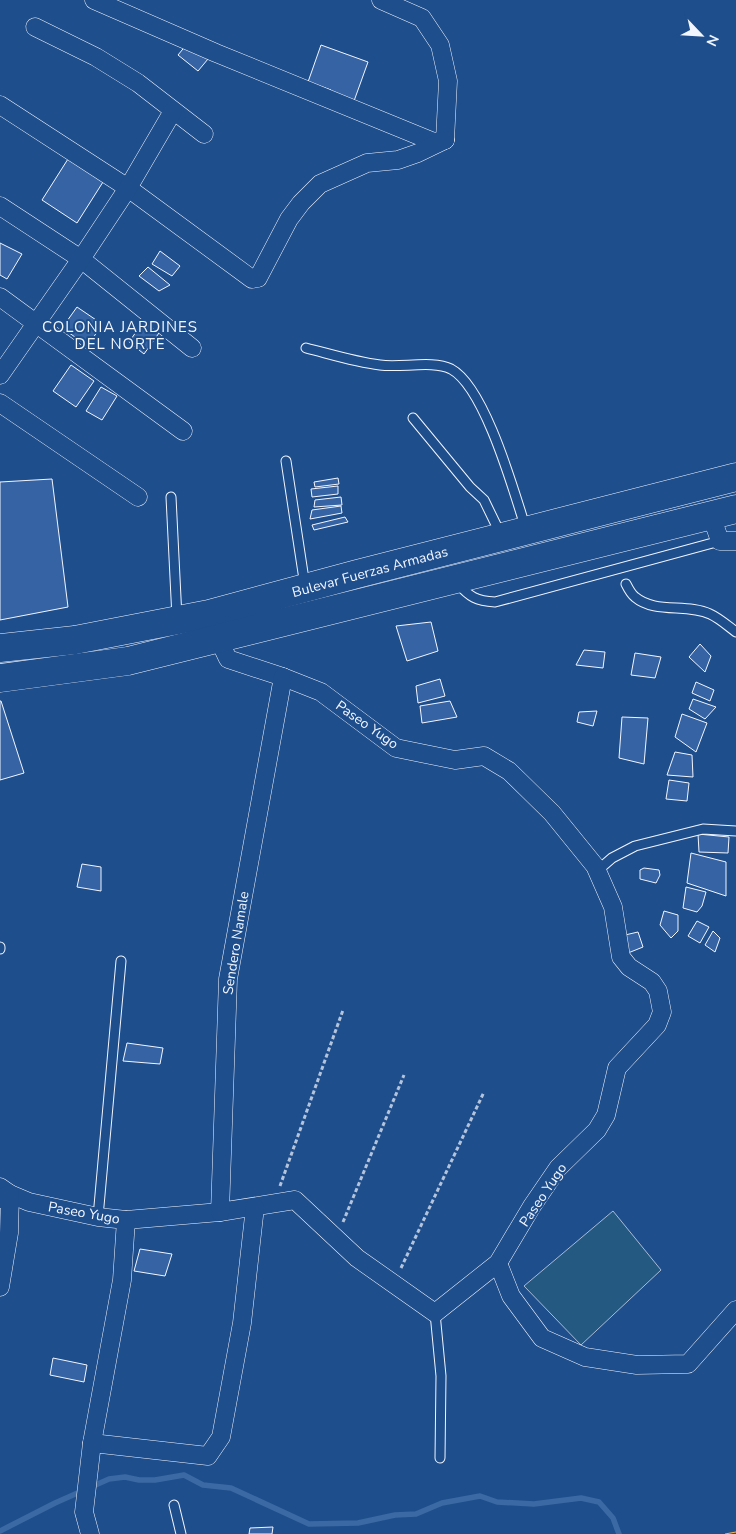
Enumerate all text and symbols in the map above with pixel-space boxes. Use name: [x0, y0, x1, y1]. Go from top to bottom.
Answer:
north arrow: [676, 10, 726, 60]
text: N: [702, 32, 723, 49]
district label: COLONIA JARDINES DEL NORTE: [42, 317, 198, 354]
street label: Bulevar Fuerzas Armadas: [290, 542, 450, 602]
street label: Paseo Yugo: [332, 696, 402, 754]
street label: Sendero Namale: [218, 890, 254, 996]
street label: Paseo Yugo: [515, 1159, 571, 1230]
street label: Paseo Yugo: [47, 1197, 122, 1229]

